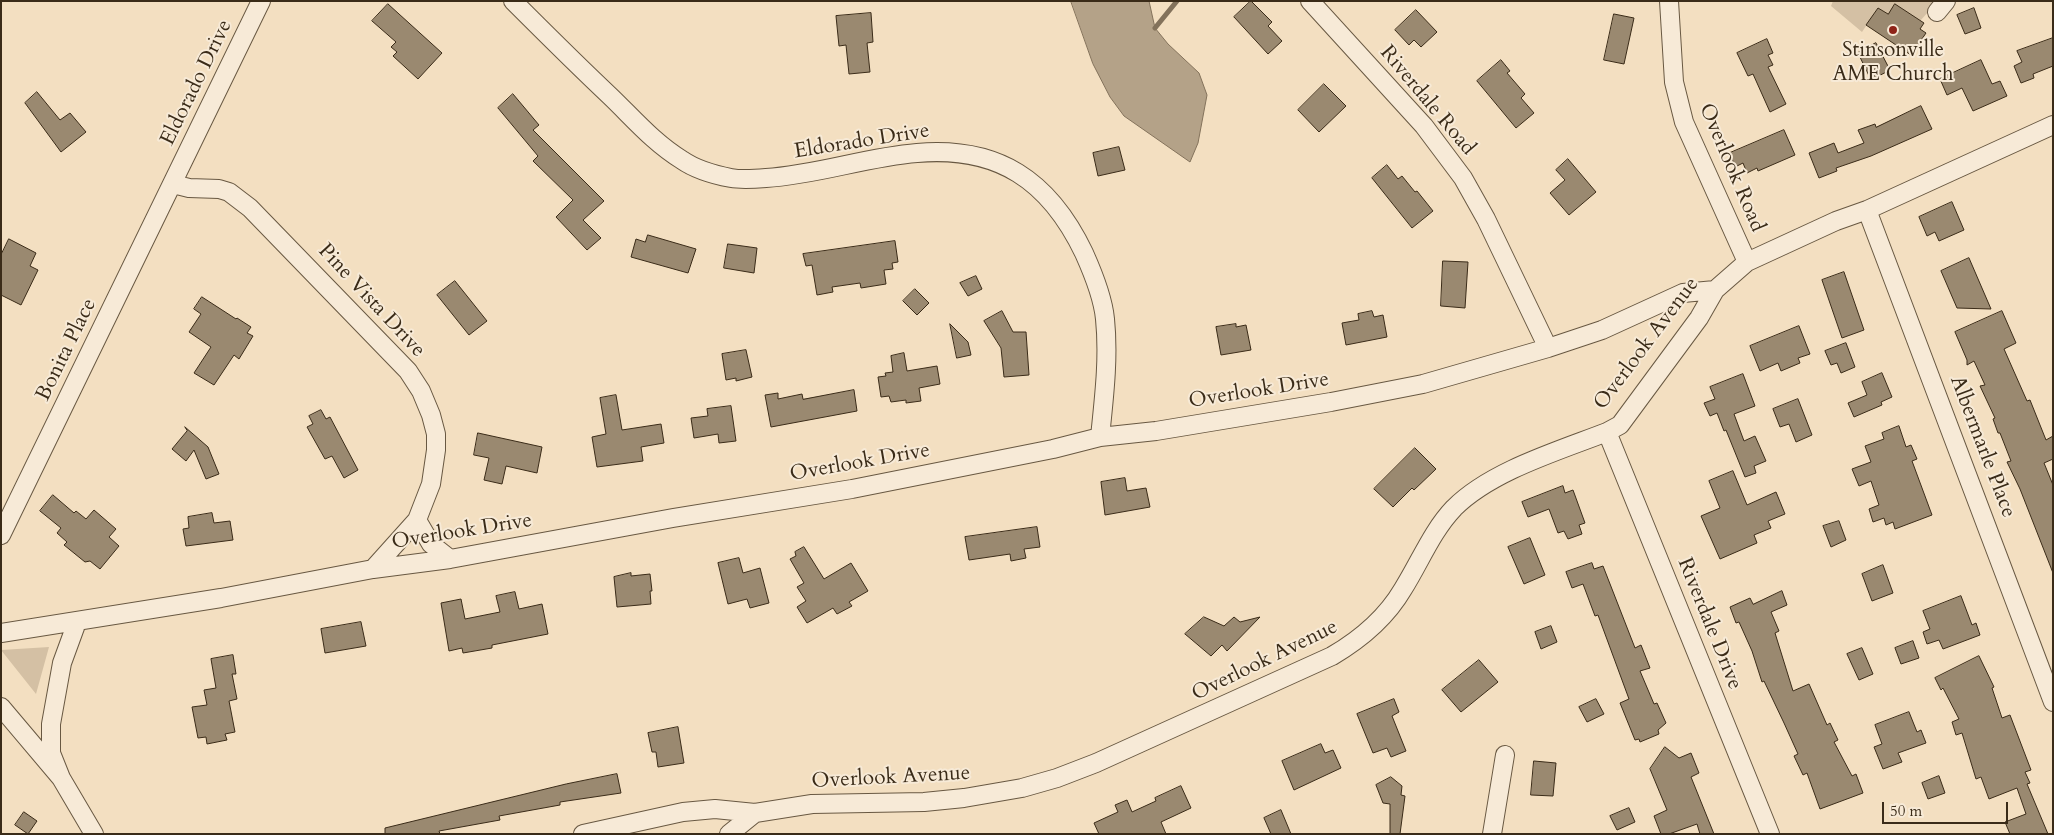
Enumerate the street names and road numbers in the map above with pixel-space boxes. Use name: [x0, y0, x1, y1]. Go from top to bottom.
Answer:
street label: Eldorado Drive: [156, 16, 238, 150]
street label: Riverdale Road: [1374, 41, 1480, 161]
street label: Overlook Road: [1693, 100, 1769, 236]
street label: Eldorado Drive: [793, 119, 931, 165]
street label: Pine Vista Drive: [312, 239, 430, 363]
street label: Overlook Avenue: [1589, 273, 1705, 415]
street label: Bonita Place: [31, 295, 103, 405]
street label: Overlook Drive: [1187, 367, 1331, 415]
street label: Albermarle Place: [1943, 373, 2021, 521]
street label: Overlook Drive: [788, 438, 932, 488]
street label: Overlook Drive: [390, 508, 534, 556]
street label: Riverdale Drive: [1671, 554, 1747, 694]
street label: Overlook Avenue: [1188, 615, 1342, 707]
street label: Overlook Avenue: [811, 761, 971, 795]

